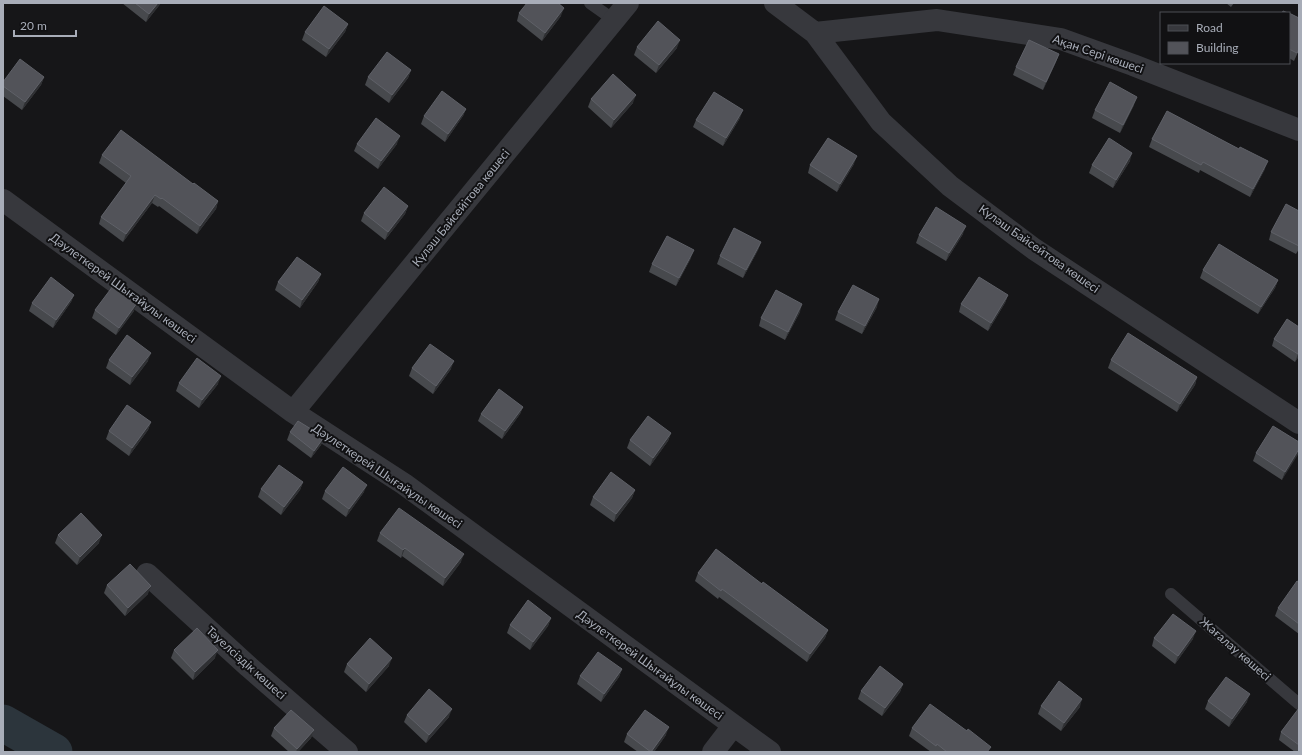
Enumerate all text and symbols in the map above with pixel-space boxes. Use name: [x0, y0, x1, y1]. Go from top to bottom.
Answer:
scale bar: [14, 12, 76, 38]
legend: [1160, 12, 1290, 64]
text: 20 m: [20, 18, 47, 33]
text: Road: [1196, 20, 1223, 35]
street label: Ақан Сері көшесі: [1051, 31, 1146, 76]
text: Building: [1196, 40, 1239, 55]
street label: Күләш Байсейітова көшесі: [409, 146, 513, 269]
street label: Күләш Байсейтова көшесі: [976, 201, 1103, 296]
street label: Дәулеткерей Шығайұлы көшесі: [47, 229, 200, 346]
street label: Дәулеткерей Шығайұлы көшесі: [310, 420, 465, 531]
street label: Дәулеткерей Шығайұлы көшесі: [574, 606, 727, 723]
street label: Жағалау көшесі: [1197, 614, 1274, 684]
street label: Тәуелсіздік көшесі: [203, 623, 289, 703]

